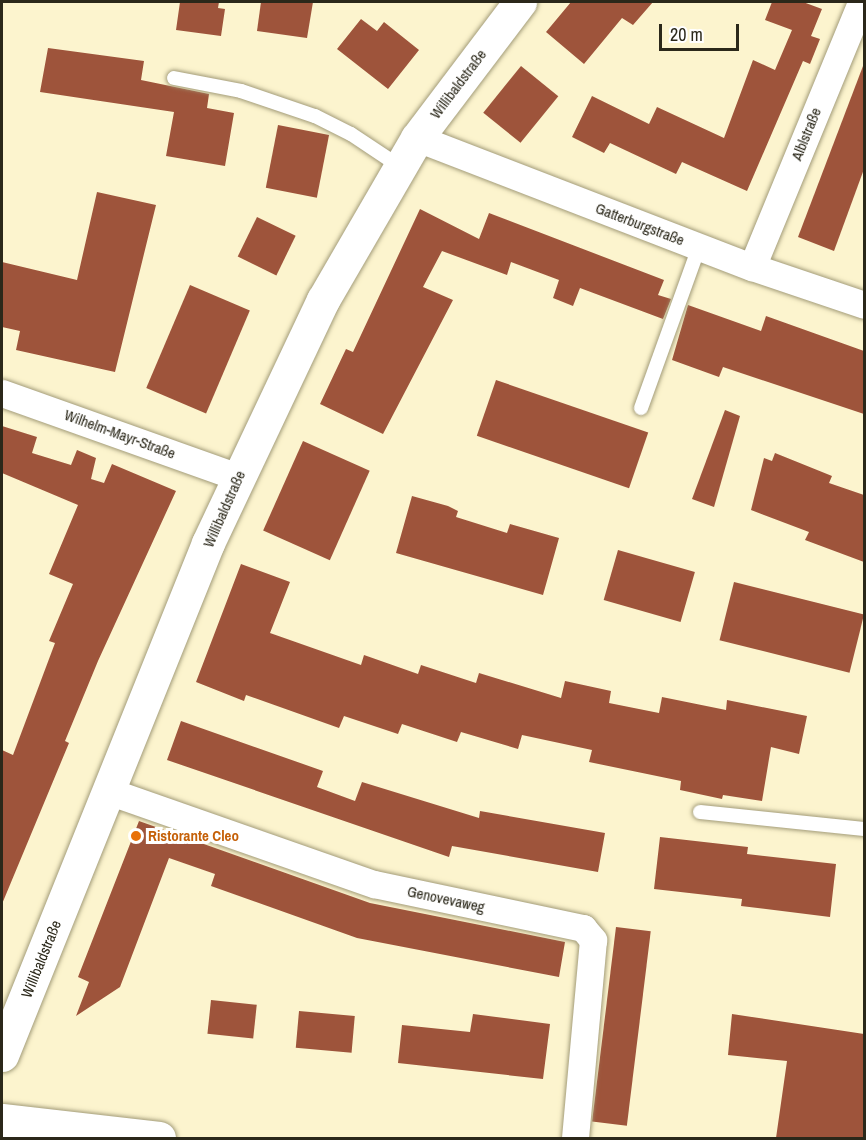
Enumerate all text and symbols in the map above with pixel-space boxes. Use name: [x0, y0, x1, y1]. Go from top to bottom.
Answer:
scale bar: [662, 12, 742, 50]
text: 20 m: [670, 22, 703, 47]
street label: Willibaldstraße: [426, 46, 490, 122]
street label: Alblstraße: [787, 105, 825, 163]
street label: Gatterburgstraße: [593, 199, 687, 249]
street label: Wilhelm-Mayr-Straße: [62, 406, 178, 462]
street label: Willibaldstraße: [199, 468, 249, 550]
place label: Ristorante Cleo: [148, 827, 239, 845]
marker: Ristorante Cleo: [129, 829, 143, 843]
street label: Genovevaweg: [406, 882, 486, 916]
street label: Willibaldstraße: [17, 918, 65, 1000]

